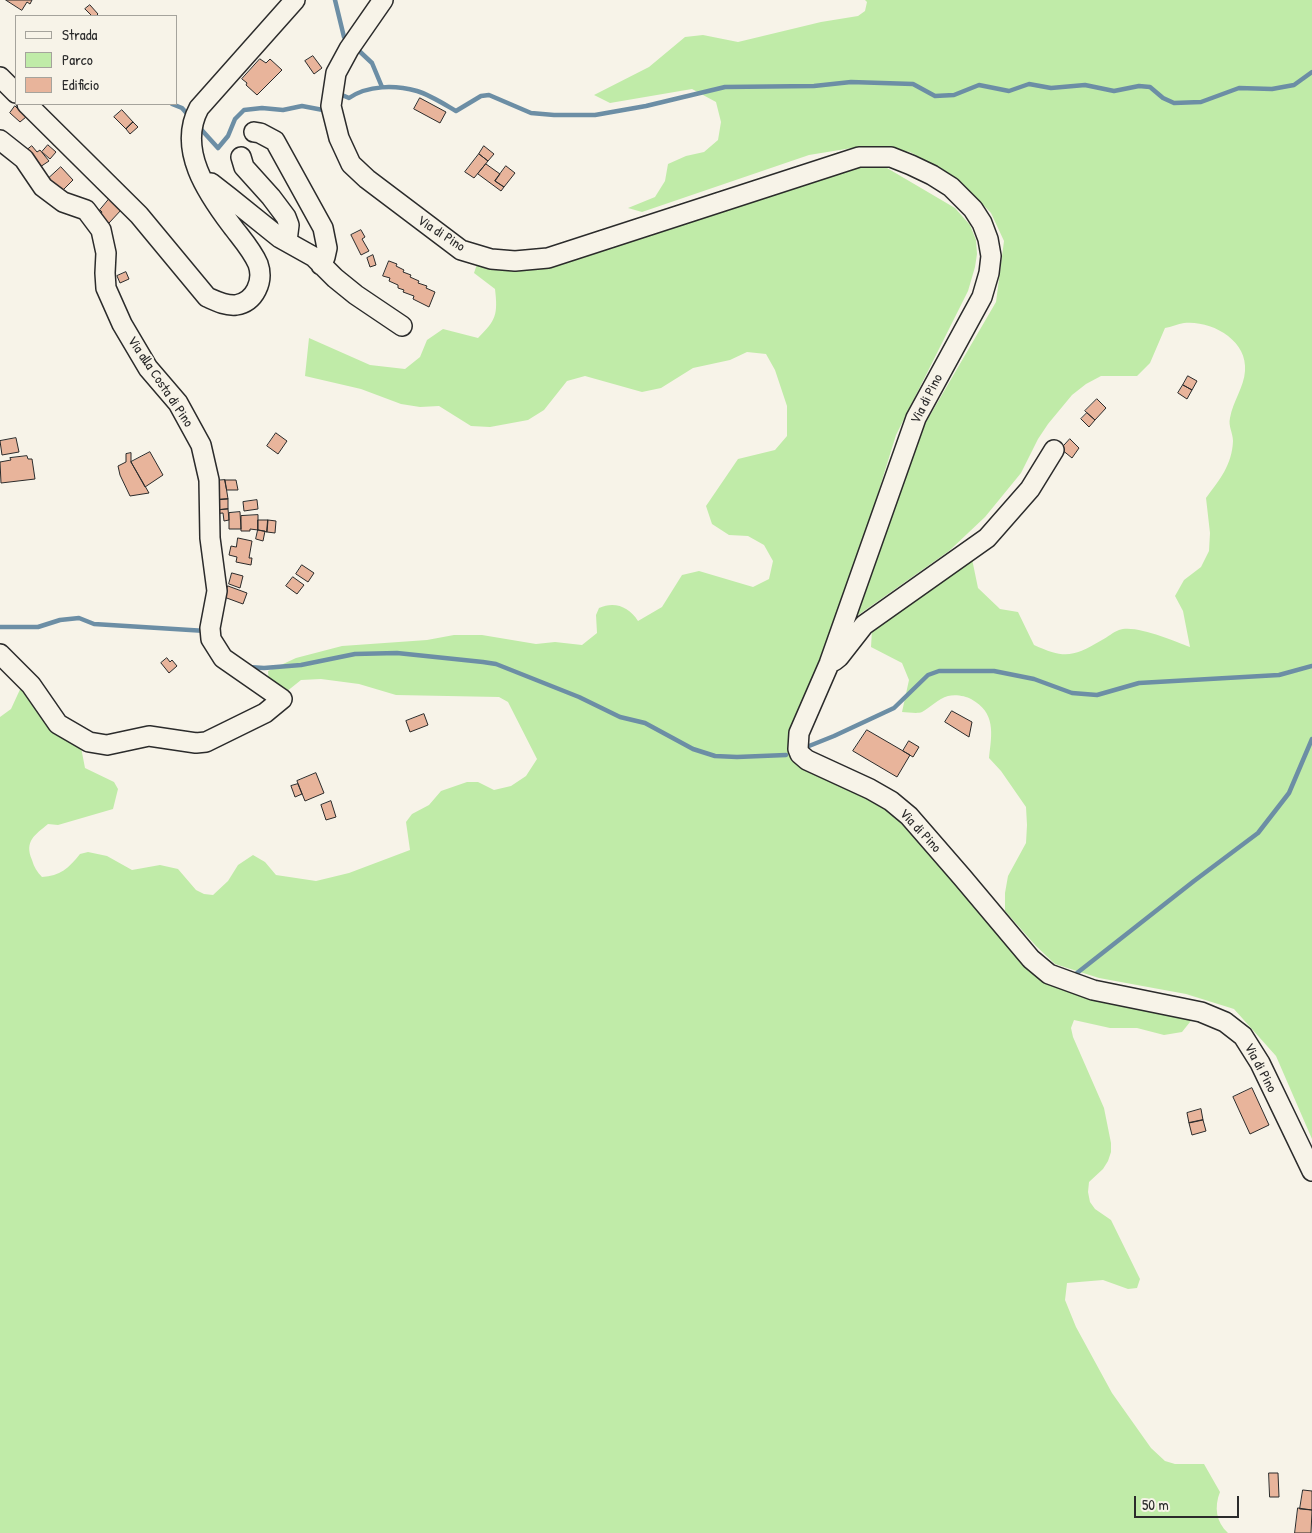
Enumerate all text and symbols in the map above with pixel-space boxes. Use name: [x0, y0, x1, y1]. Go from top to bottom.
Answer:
legend: [15, 15, 178, 105]
text: Strada: [62, 24, 97, 45]
text: Parco: [62, 49, 93, 70]
text: Edificio: [62, 74, 99, 95]
street label: Via di Pino: [414, 212, 468, 256]
street label: Via alla Costa di Pino: [123, 333, 197, 431]
street label: Via di Pino: [907, 371, 947, 427]
street label: Via di Pino: [896, 806, 944, 856]
street label: Via di Pino: [1240, 1040, 1280, 1096]
scale bar: [1137, 1486, 1242, 1518]
text: 50 m: [1142, 1494, 1169, 1515]

